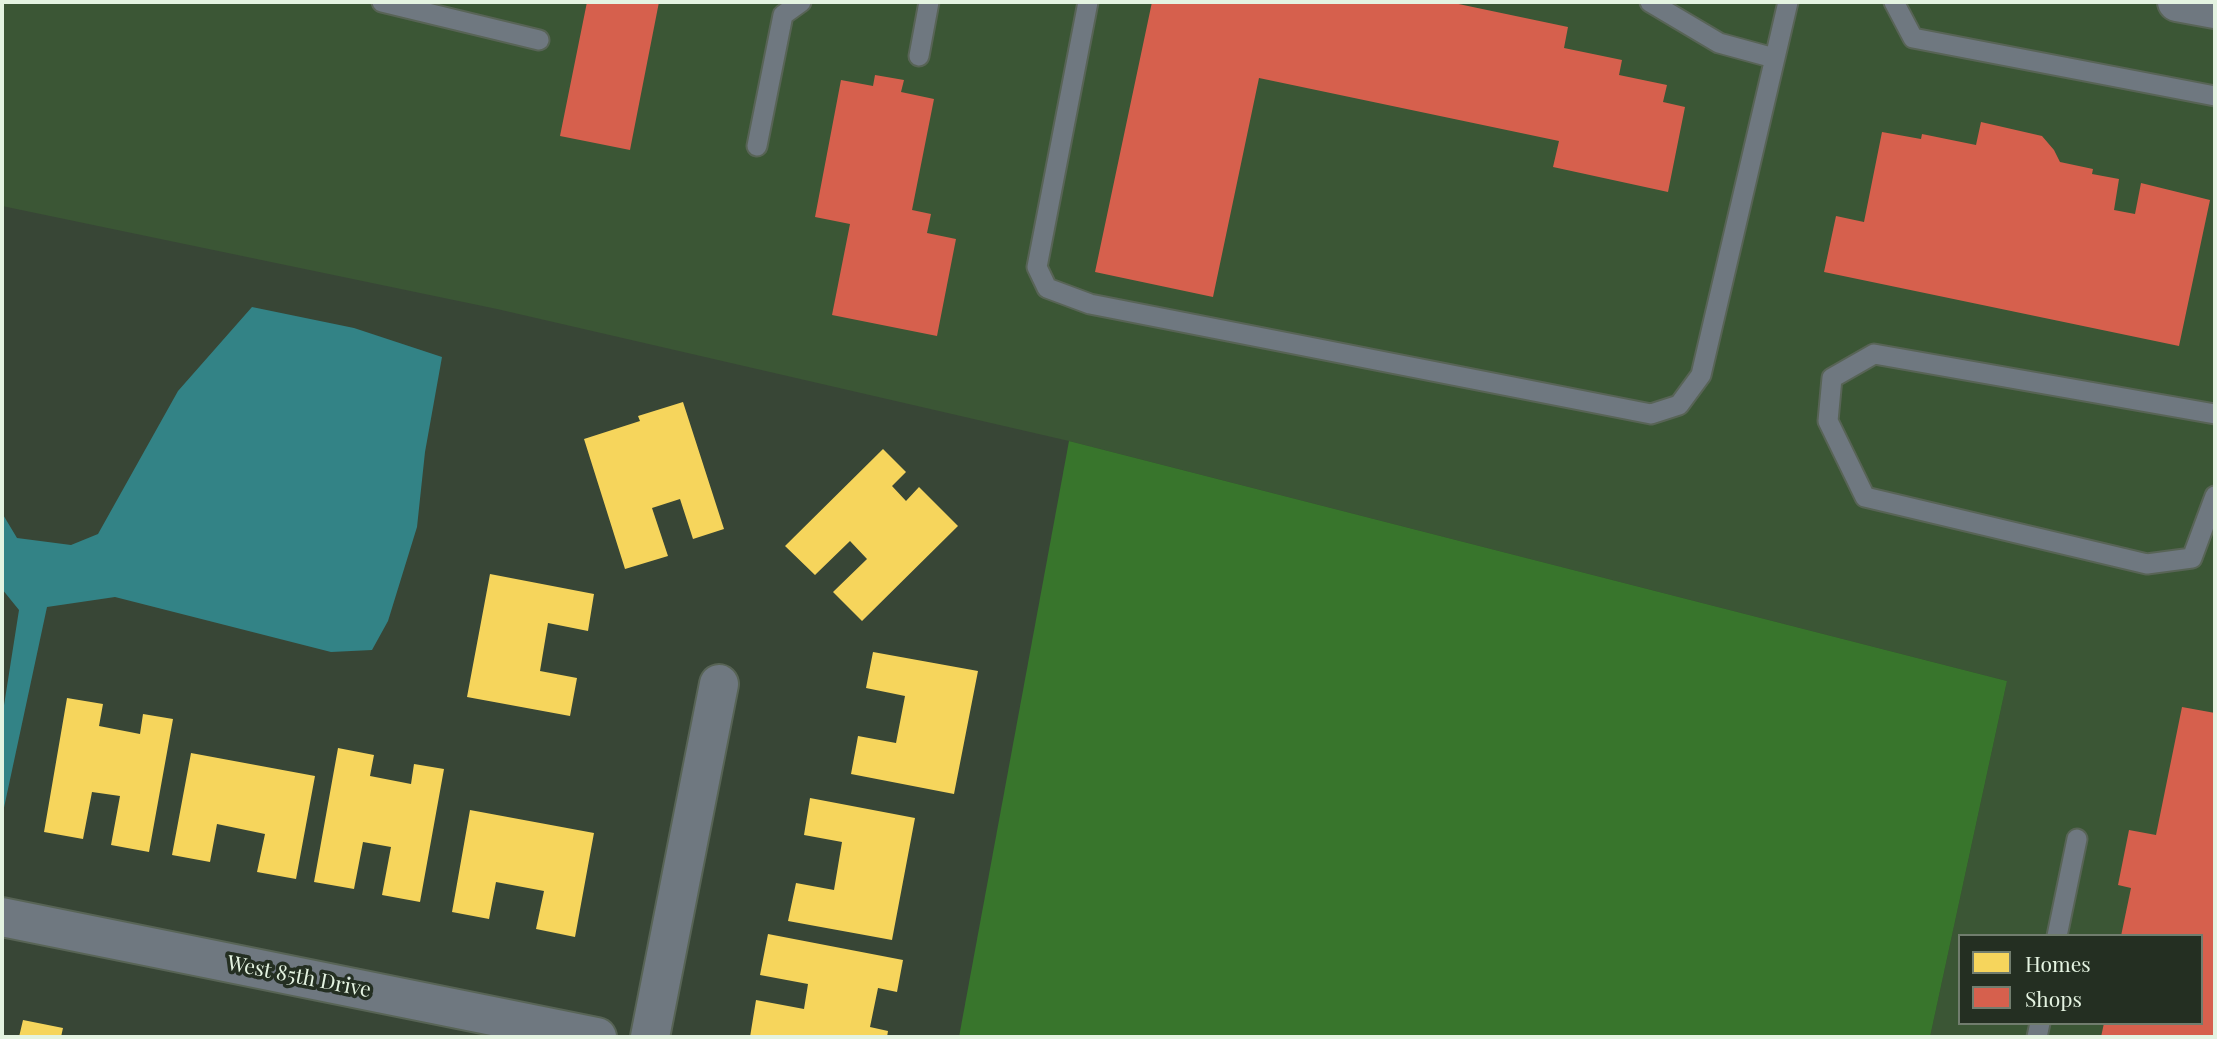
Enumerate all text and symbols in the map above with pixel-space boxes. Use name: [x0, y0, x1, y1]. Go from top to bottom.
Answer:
legend: [1958, 934, 2203, 1025]
text: Homes: [2025, 949, 2091, 977]
street label: West 85th Drive: [225, 951, 373, 1003]
text: Shops: [2025, 984, 2082, 1012]

